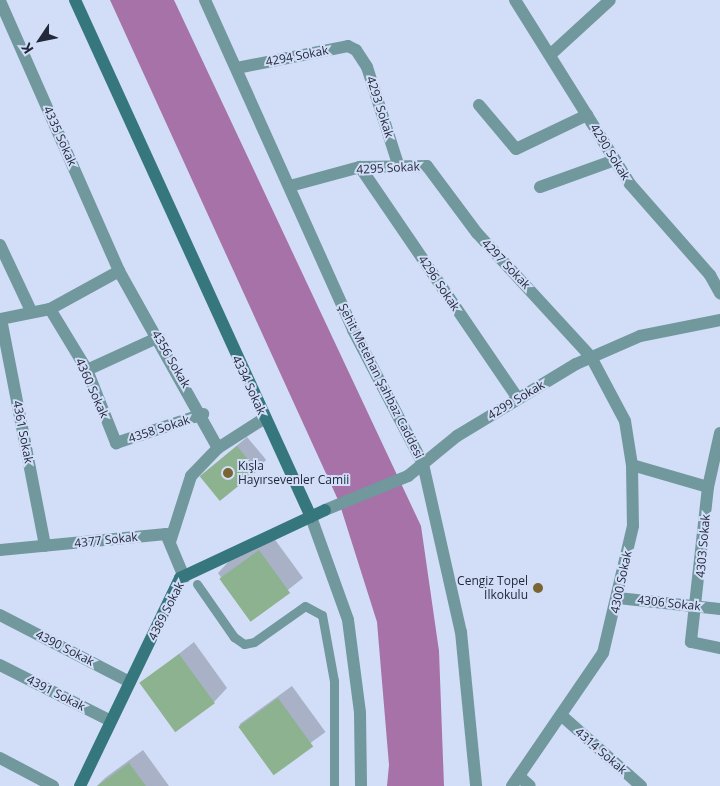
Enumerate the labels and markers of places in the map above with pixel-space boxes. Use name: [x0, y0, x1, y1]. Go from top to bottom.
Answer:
place label: Kışla Hayırsevenler Camii: [238, 459, 349, 487]
marker: Kışla Hayırsevenler Camii: [222, 467, 234, 479]
place label: Cengiz Topel İlkokulu: [457, 574, 528, 602]
marker: Cengiz Topel İlkokulu: [532, 582, 544, 594]

